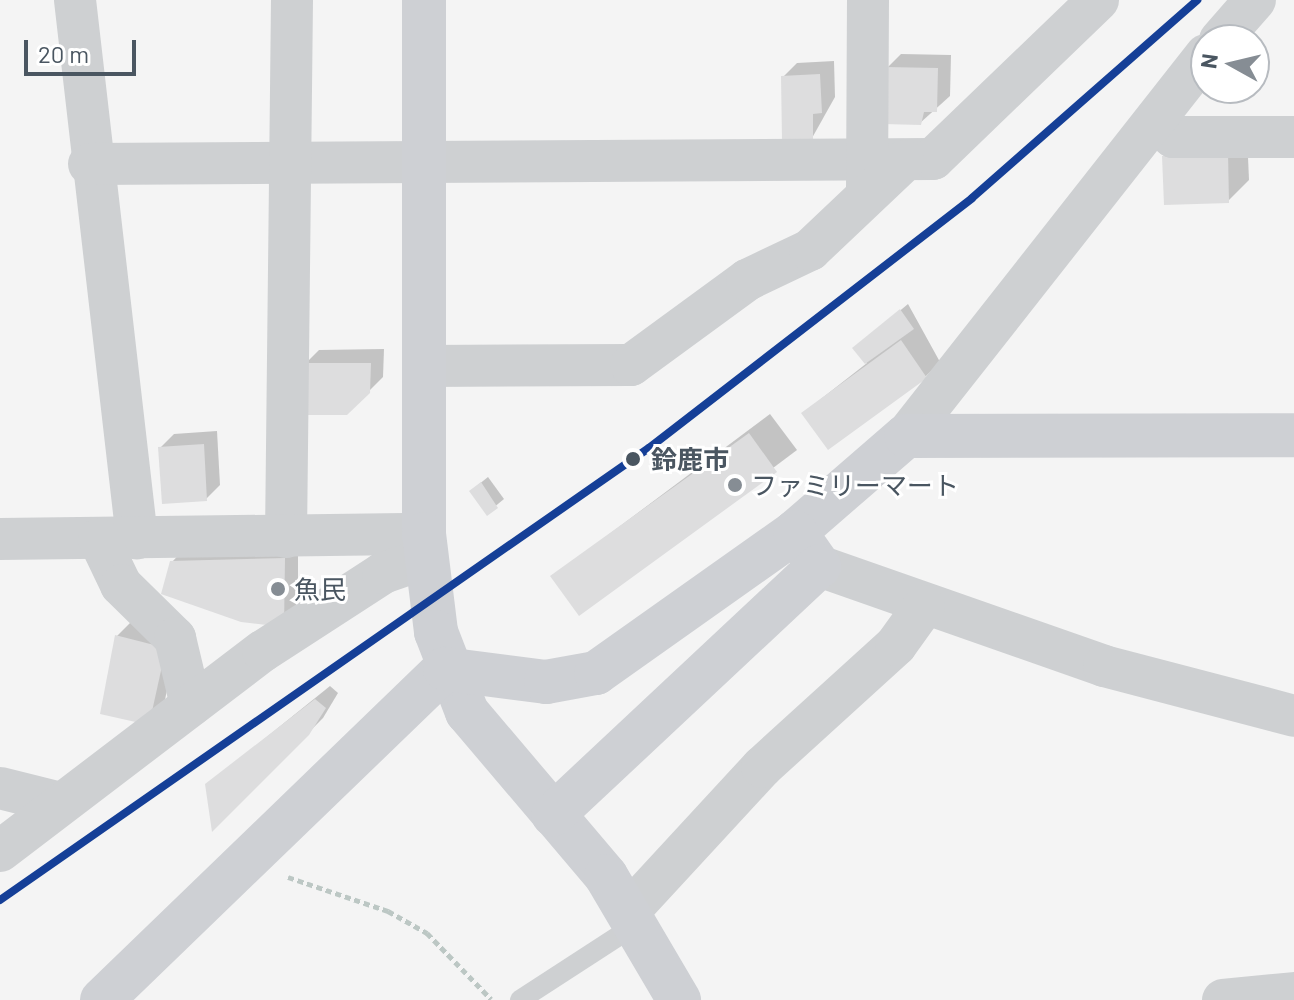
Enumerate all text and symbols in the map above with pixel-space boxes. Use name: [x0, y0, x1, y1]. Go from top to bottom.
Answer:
scale bar: [28, 24, 140, 74]
north arrow: [1190, 24, 1270, 104]
text: 20 m: [38, 39, 89, 68]
text: N: [1194, 52, 1222, 70]
place label: 鈴鹿市: [651, 443, 729, 475]
marker: 鈴鹿市: [622, 448, 644, 470]
place label: ファミリーマート: [751, 469, 959, 501]
marker: ファミリーマート: [726, 476, 744, 494]
place label: 魚民: [294, 573, 346, 605]
marker: 魚民: [269, 580, 287, 598]

